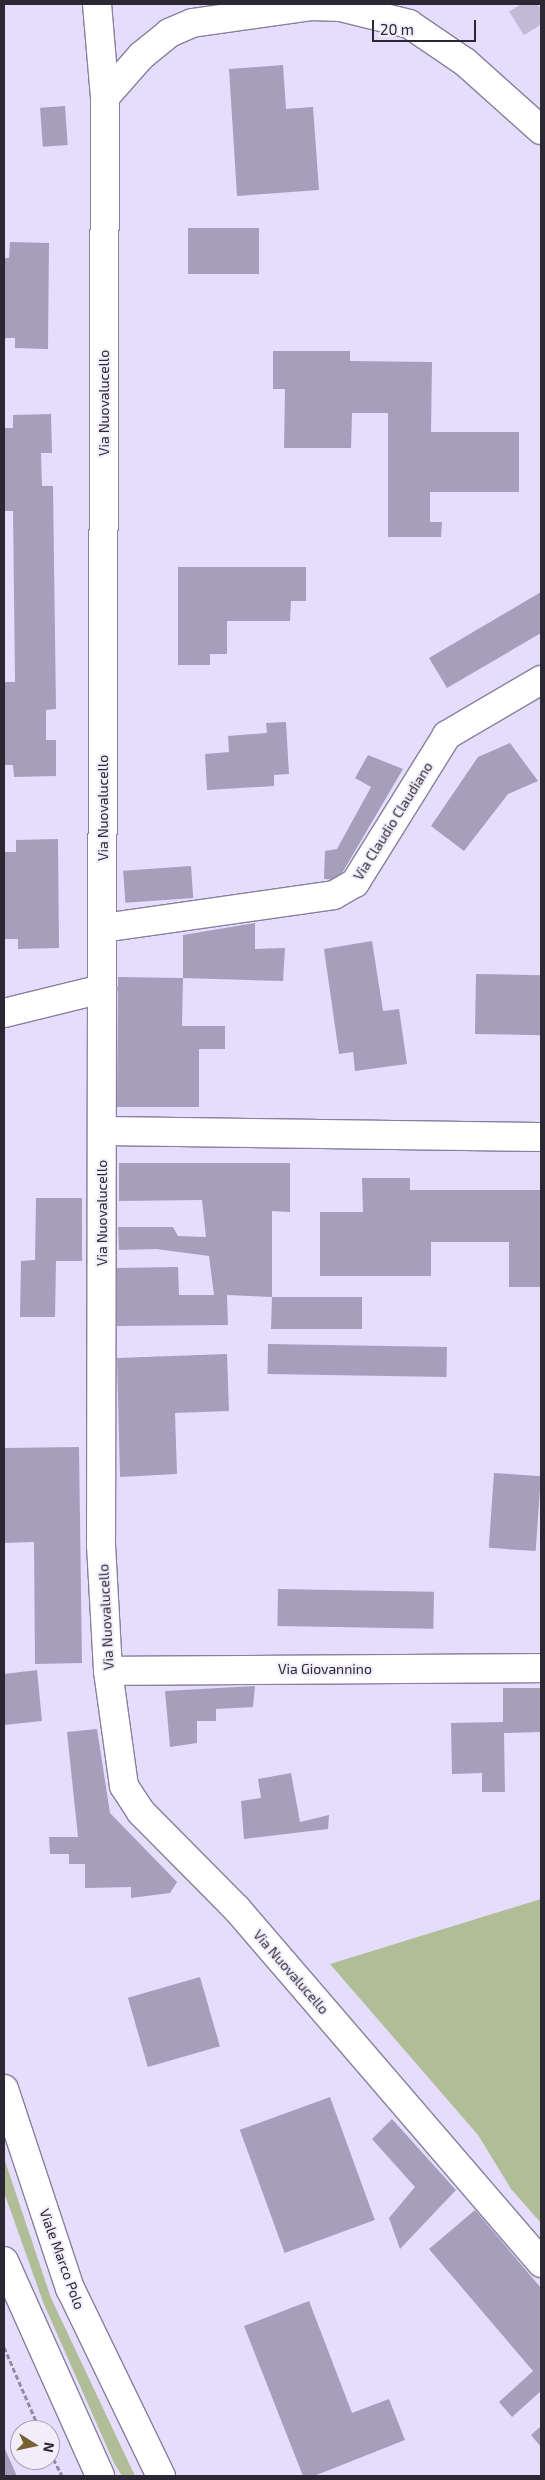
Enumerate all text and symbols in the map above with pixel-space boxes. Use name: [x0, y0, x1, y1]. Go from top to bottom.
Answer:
scale bar: [375, 10, 479, 42]
text: 20 m: [380, 20, 414, 38]
street label: Via Nuovalucello: [96, 350, 112, 456]
street label: Via Nuovalucello: [95, 755, 111, 861]
street label: Via Claudio Claudiano: [350, 759, 436, 883]
street label: Via Nuovalucello: [94, 1160, 110, 1266]
street label: Via Nuovalucello: [95, 1564, 117, 1670]
street label: Via Giovannino: [278, 1661, 372, 1677]
street label: Via Nuovalucello: [250, 1926, 332, 2018]
street label: Viale Marco Polo: [36, 2206, 88, 2312]
north arrow: [10, 2420, 60, 2470]
text: N: [40, 2441, 59, 2454]

